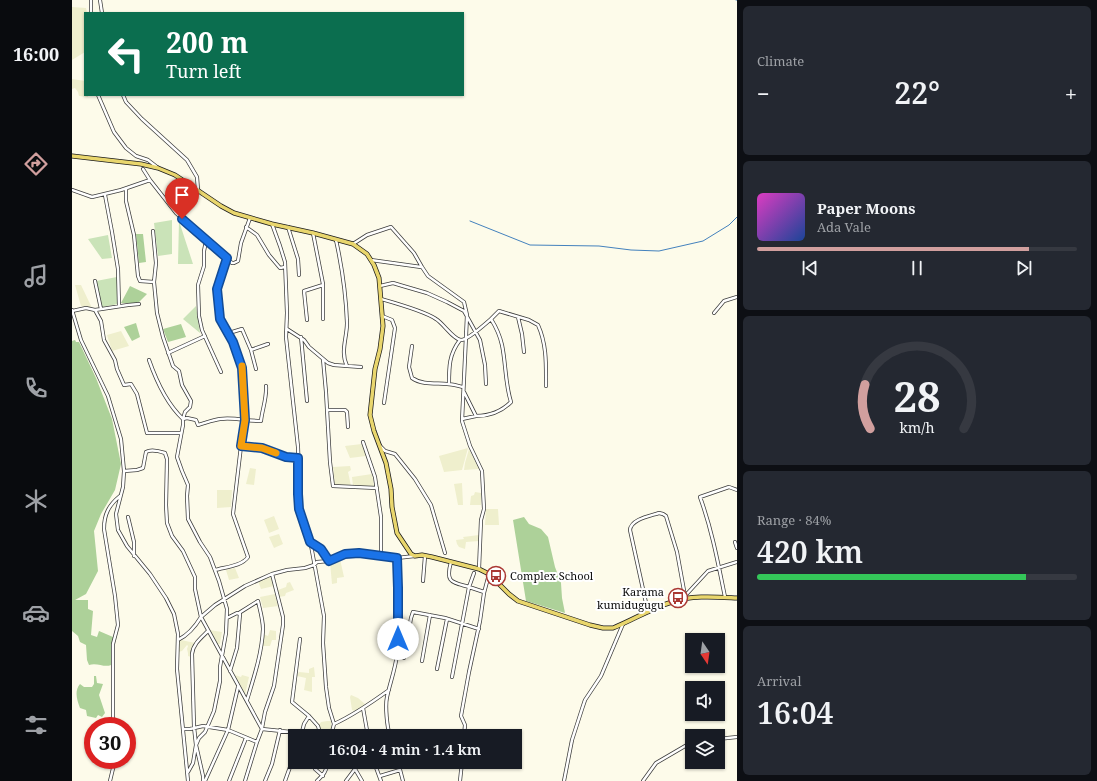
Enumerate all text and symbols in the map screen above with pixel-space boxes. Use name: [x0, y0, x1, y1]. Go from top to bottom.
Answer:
text: 200 m: [166, 23, 248, 61]
icon: left: [100, 28, 152, 80]
text: 16:00: [13, 42, 59, 66]
text: Climate: [757, 52, 804, 70]
text: Turn left: [166, 59, 241, 83]
text: 22°: [894, 72, 940, 113]
text: −: [757, 78, 770, 108]
text: +: [1065, 78, 1077, 108]
icon: directions: [22, 150, 50, 178]
pin: [165, 178, 199, 219]
icon: arrive: [171, 184, 193, 206]
text: Paper Moons: [817, 198, 916, 218]
text: Ada Vale: [817, 218, 871, 236]
icon: previous: [799, 257, 821, 279]
icon: pause: [906, 257, 928, 279]
icon: next: [1013, 257, 1035, 279]
icon: music: [22, 262, 50, 290]
text: 28: [893, 367, 941, 423]
icon: phone: [22, 374, 50, 402]
text: km/h: [899, 417, 935, 436]
icon: climate: [22, 487, 50, 515]
text: Range · 84%: [757, 511, 831, 529]
text: 420 km: [757, 531, 863, 572]
bus stop icon: Complex School: [485, 565, 507, 587]
place label: Complex School: [510, 568, 594, 583]
place label: Karama kumidugugu: [597, 584, 664, 612]
bus stop icon: Karama kumidugugu: [667, 587, 689, 609]
icon: car: [22, 599, 50, 627]
position arrow: [377, 618, 419, 660]
north arrow: [685, 633, 725, 673]
map controls: [685, 633, 725, 769]
text: Arrival: [757, 672, 801, 690]
button: sound: [685, 681, 725, 721]
text: 16:04: [757, 692, 833, 733]
icon: filters: [22, 711, 50, 739]
speed limit sign: 30: [84, 717, 136, 769]
button: layers: [685, 729, 725, 769]
text: 16:04 · 4 min · 1.4 km: [329, 739, 481, 759]

